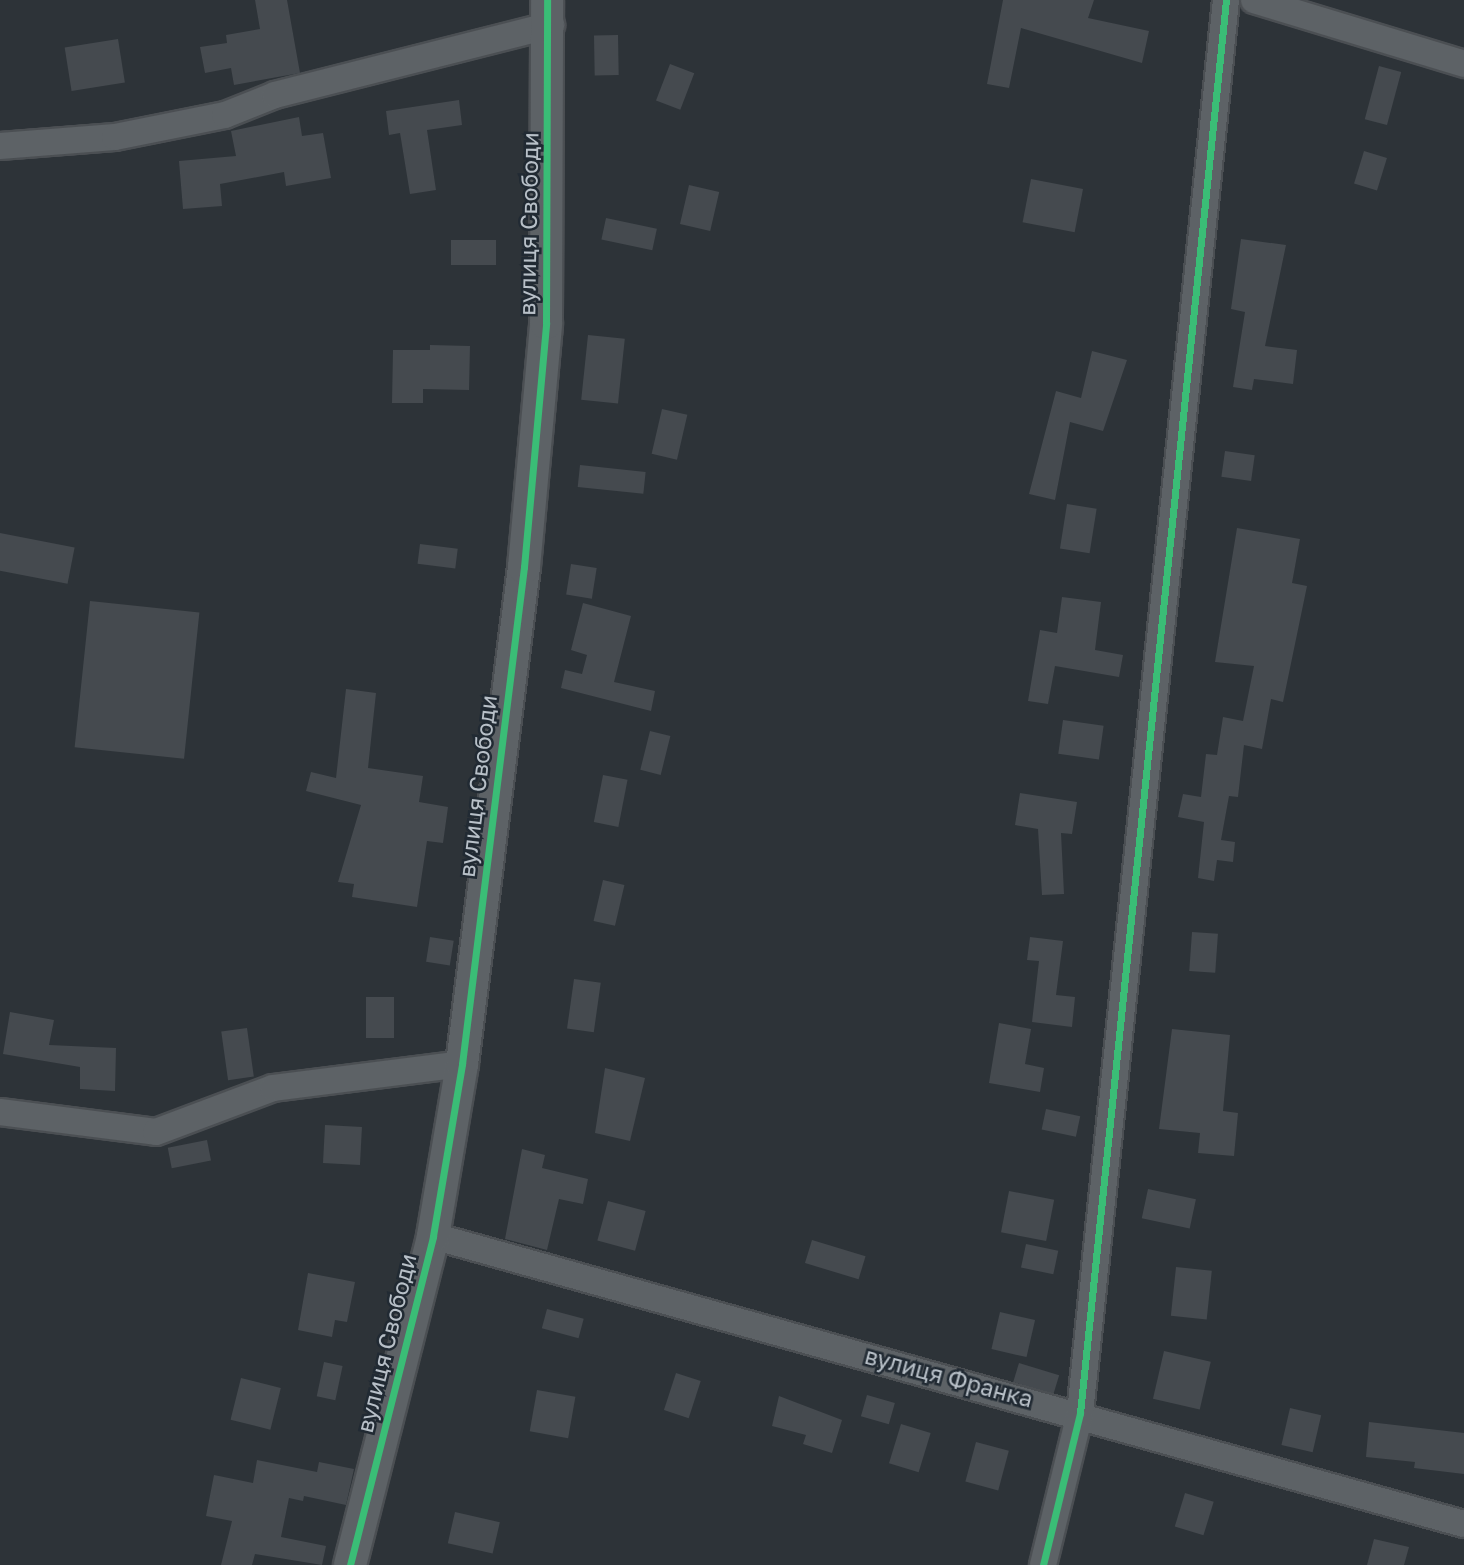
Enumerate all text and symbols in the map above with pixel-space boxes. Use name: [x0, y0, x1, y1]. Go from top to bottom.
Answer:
street label: вулиця Свободи: [513, 132, 543, 316]
street label: вулиця Свободи: [452, 693, 502, 879]
street label: вулиця Свободи: [350, 1251, 422, 1435]
street label: вулиця Франка: [862, 1341, 1036, 1413]

